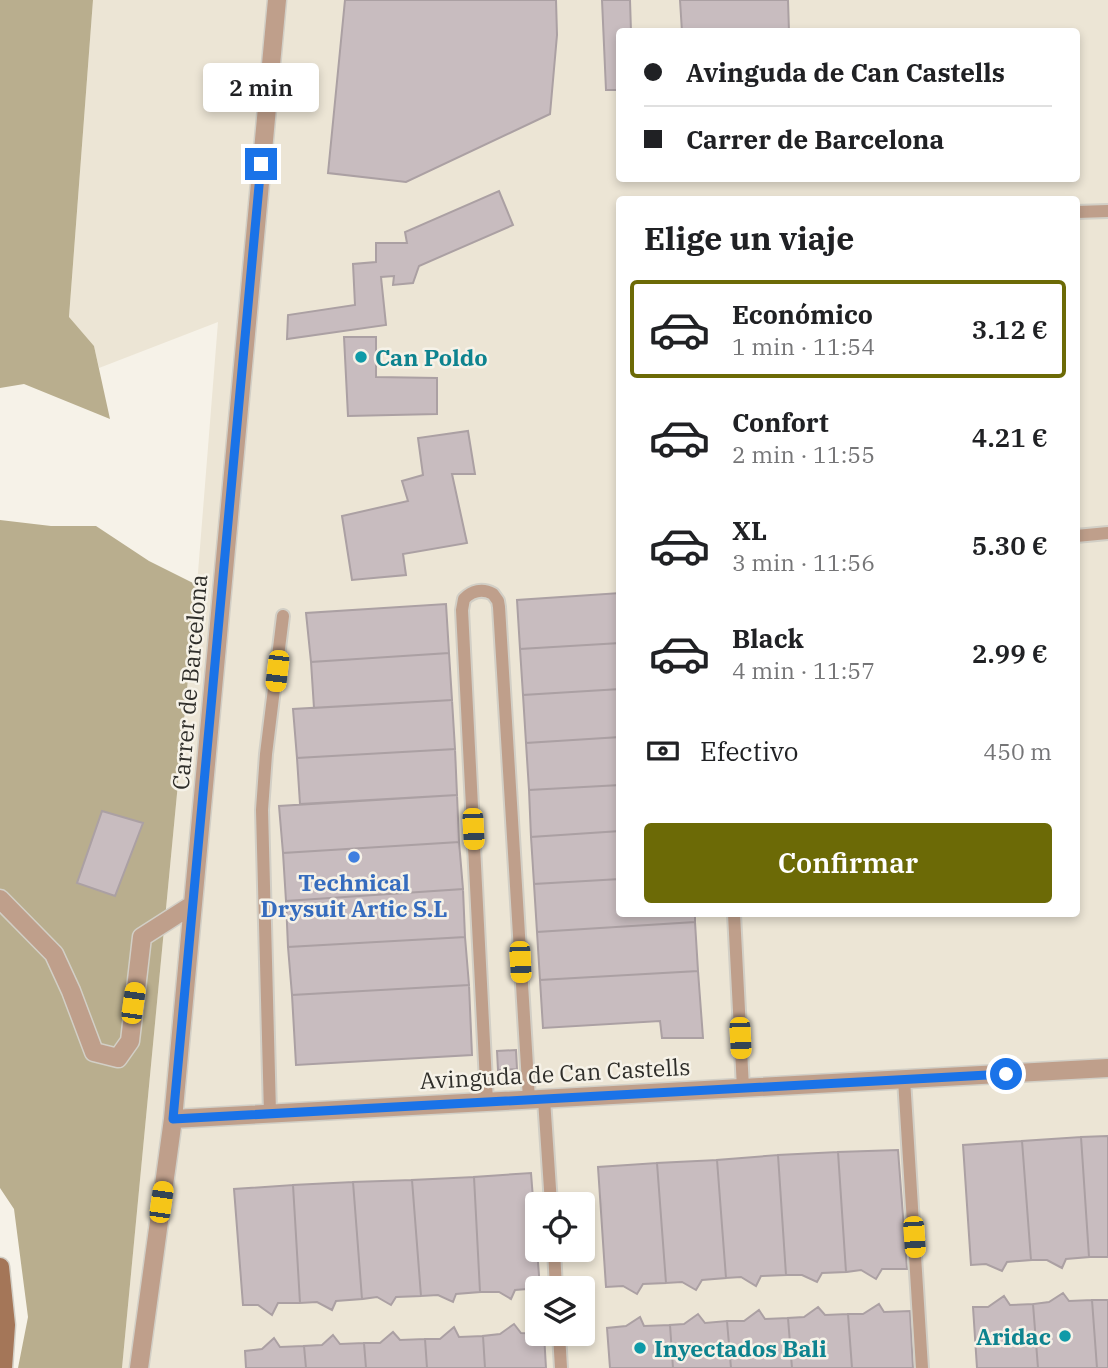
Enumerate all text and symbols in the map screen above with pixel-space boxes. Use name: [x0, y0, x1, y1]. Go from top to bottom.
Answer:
text: Avinguda de Can Castells: [686, 55, 1005, 89]
callout: 2 min: [203, 62, 319, 111]
text: 2 min: [229, 72, 293, 102]
text: Carrer de Barcelona: [686, 122, 944, 156]
route end: [245, 148, 277, 180]
text: Elige un viaje: [644, 217, 854, 259]
text: Económico: [732, 297, 873, 331]
icon: car: [648, 298, 711, 361]
text: 3.12 €: [972, 312, 1048, 346]
text: 1 min · 11:54: [732, 331, 875, 361]
place label: Can Poldo: [375, 342, 488, 372]
marker: Can Poldo: [353, 349, 369, 365]
text: Confort: [732, 405, 829, 439]
icon: car: [648, 406, 711, 469]
text: 4.21 €: [972, 420, 1048, 454]
text: 2 min · 11:55: [732, 439, 875, 469]
text: XL: [732, 513, 767, 547]
icon: car: [648, 514, 711, 577]
text: 5.30 €: [972, 528, 1048, 562]
text: 3 min · 11:56: [732, 547, 875, 577]
street label: Carrer de Barcelona: [165, 573, 213, 791]
text: Black: [732, 621, 804, 655]
icon: car: [648, 622, 711, 685]
text: 2.99 €: [972, 636, 1048, 670]
car: [265, 649, 290, 693]
text: 4 min · 11:57: [732, 655, 875, 685]
icon: cash: [644, 732, 682, 770]
text: Efectivo: [700, 734, 798, 768]
text: 450 m: [983, 736, 1052, 766]
car: [462, 807, 485, 851]
button: Confirmar: [644, 823, 1052, 903]
marker: Technical Drysuit Artic S.L: [346, 849, 362, 865]
place label: Technical Drysuit Artic S.L: [260, 867, 448, 923]
car: [509, 940, 532, 984]
car: [120, 981, 147, 1025]
car: [729, 1016, 752, 1060]
street label: Avinguda de Can Castells: [419, 1051, 691, 1095]
route start: [990, 1058, 1022, 1090]
car: [148, 1180, 175, 1224]
map controls: [525, 1192, 595, 1346]
button: locate: [525, 1192, 595, 1262]
car: [903, 1215, 926, 1259]
button: layers: [525, 1276, 595, 1346]
place label: Aridac: [976, 1321, 1051, 1351]
marker: Aridac: [1057, 1328, 1073, 1344]
place label: Inyectados Bali: [654, 1333, 827, 1363]
marker: Inyectados Bali: [632, 1340, 648, 1356]

